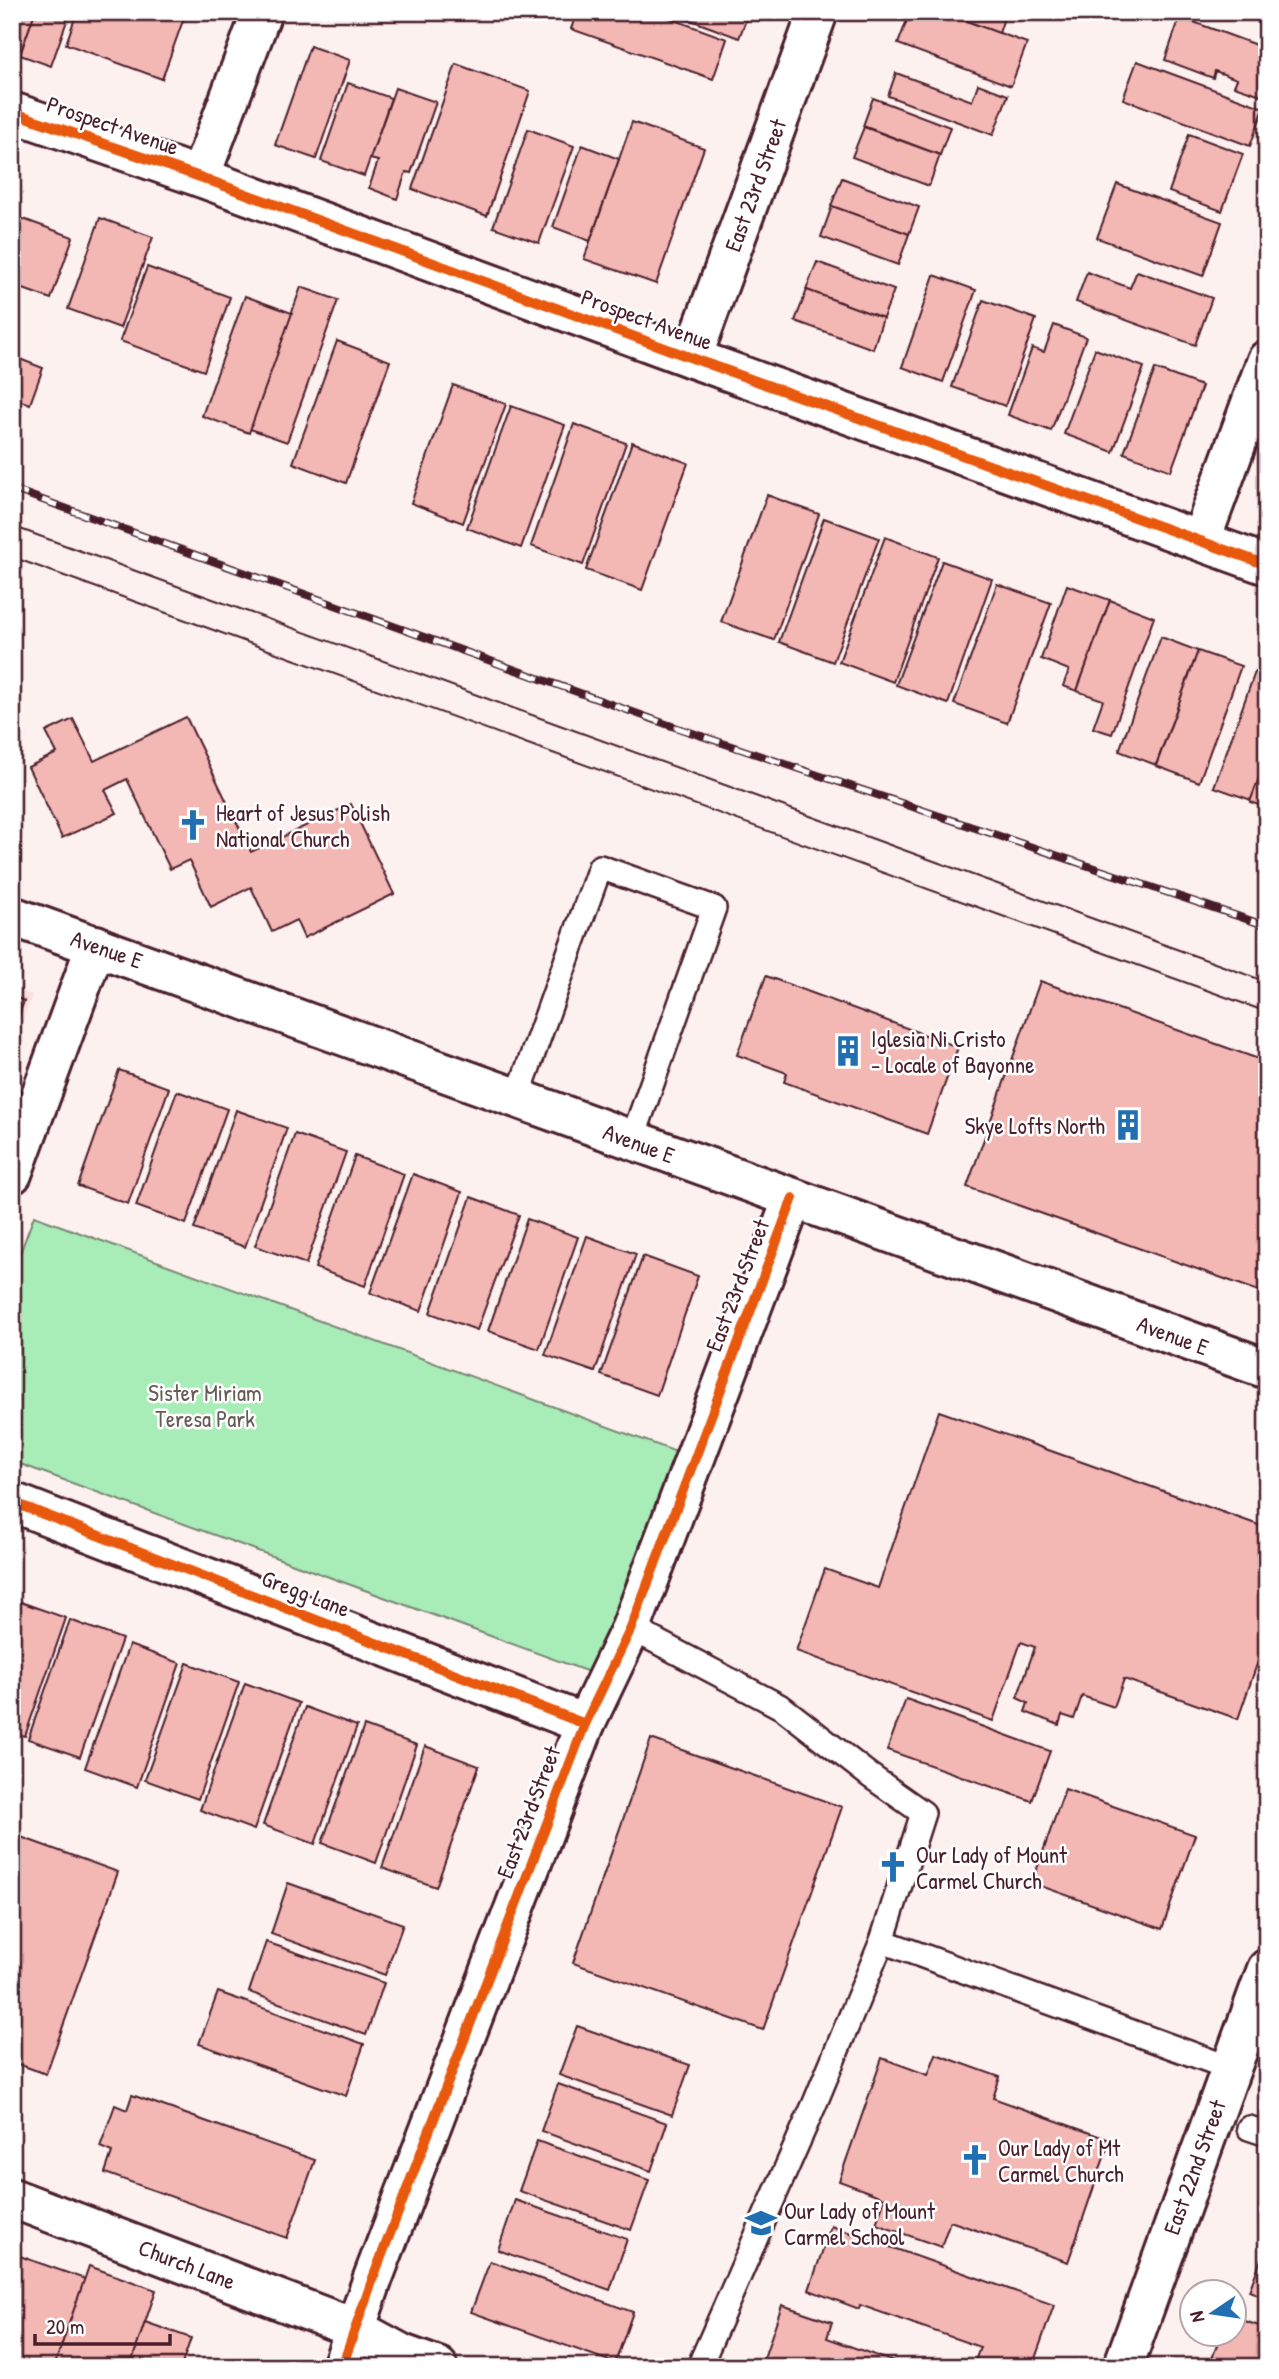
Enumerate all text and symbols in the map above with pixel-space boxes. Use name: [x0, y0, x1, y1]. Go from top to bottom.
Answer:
street label: Prospect Avenue: [43, 88, 183, 162]
street label: East 23rd Street: [717, 113, 794, 256]
street label: Prospect Avenue: [577, 281, 717, 357]
place label: Heart of Jesus Polish National Church: [216, 797, 390, 854]
church icon: Heart of Jesus Polish National Church: [176, 808, 210, 842]
street label: Avenue E: [67, 922, 147, 976]
place label: Iglesia Ni Cristo - Locale of Bayonne: [871, 1023, 1034, 1080]
building icon: Iglesia Ni Cristo - Locale of Bayonne: [831, 1034, 865, 1068]
building icon: Skye Lofts North: [1111, 1108, 1145, 1142]
place label: Skye Lofts North: [965, 1110, 1105, 1141]
street label: Avenue E: [599, 1116, 679, 1170]
street label: East 23rd Street: [698, 1214, 777, 1355]
street label: Avenue E: [1133, 1308, 1213, 1362]
park label: Sister Miriam Teresa Park: [148, 1377, 262, 1434]
street label: Gregg Lane: [258, 1562, 354, 1624]
street label: East 23rd Street: [489, 1741, 568, 1882]
place label: Our Lady of Mount Carmel Church: [916, 1839, 1068, 1896]
church icon: Our Lady of Mount Carmel Church: [876, 1850, 910, 1884]
street label: East 22nd Street: [1155, 2094, 1233, 2239]
place label: Our Lady of Mt Carmel Church: [998, 2132, 1124, 2189]
church icon: Our Lady of Mt Carmel Church: [958, 2143, 992, 2177]
place label: Our Lady of Mount Carmel School: [784, 2195, 936, 2252]
school or university icon: Our Lady of Mount Carmel School: [744, 2206, 778, 2240]
street label: Church Lane: [134, 2231, 240, 2297]
north arrow: [1178, 2278, 1248, 2348]
scale bar: [35, 2302, 170, 2346]
text: N: [1183, 2309, 1210, 2325]
text: 20 m: [46, 2312, 84, 2341]

